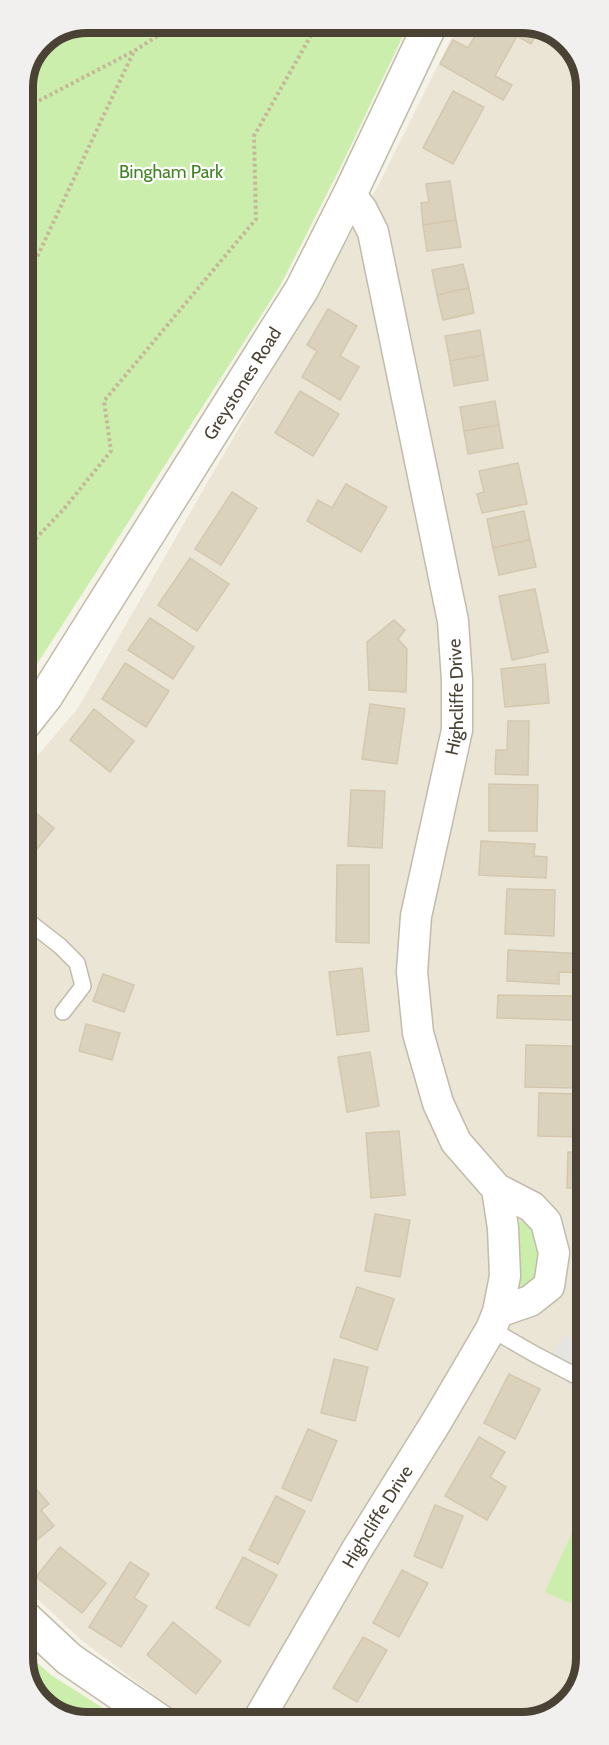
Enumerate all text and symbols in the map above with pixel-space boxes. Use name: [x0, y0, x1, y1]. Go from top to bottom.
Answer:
park label: Bingham Park: [119, 161, 224, 183]
street label: Greystones Road: [199, 323, 286, 444]
street label: Highcliffe Drive: [441, 638, 468, 757]
street label: Highcliffe Drive: [337, 1461, 418, 1572]

